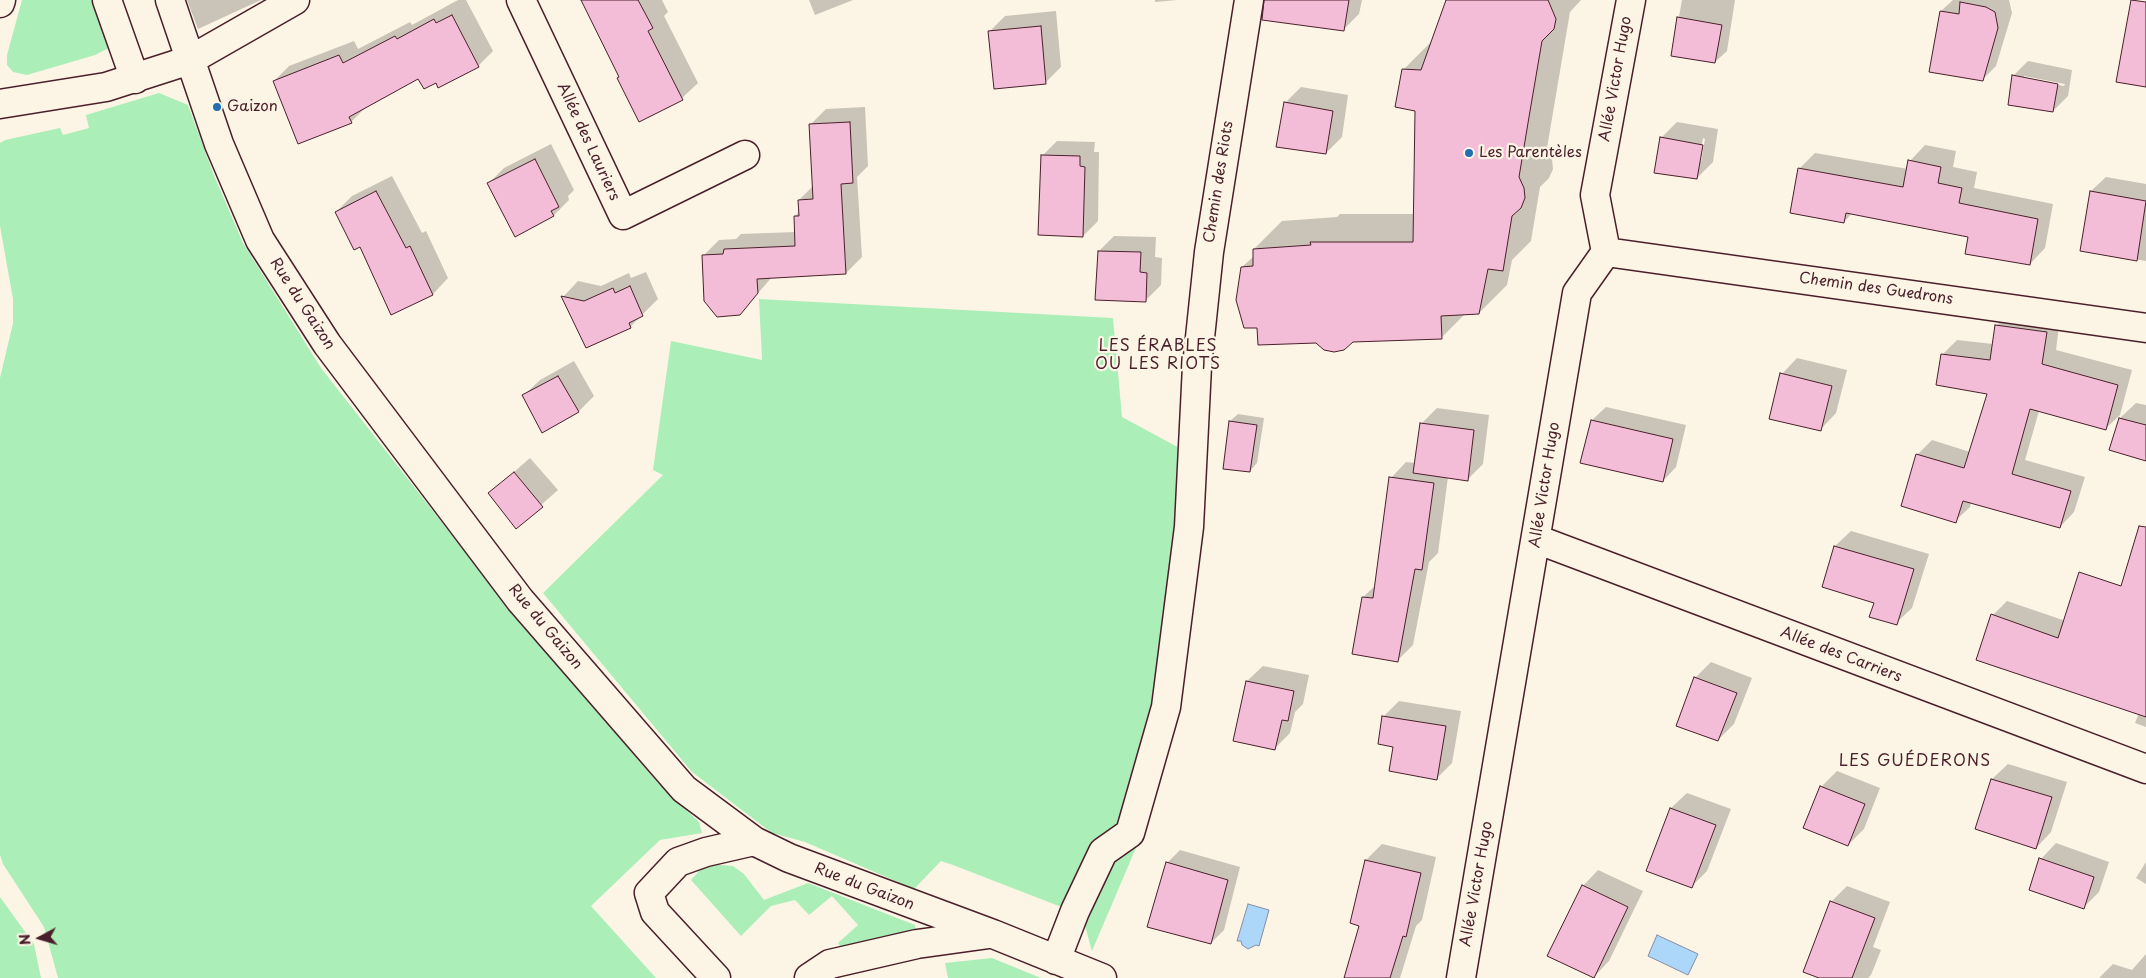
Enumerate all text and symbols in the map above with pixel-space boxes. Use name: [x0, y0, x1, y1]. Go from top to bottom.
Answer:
street label: Allée Victor Hugo: [1596, 15, 1636, 143]
street label: Allée des Lauriers: [553, 80, 623, 204]
place label: Gaizon: [227, 98, 278, 116]
marker: Gaizon: [211, 101, 223, 113]
street label: Chemin des Riots: [1200, 120, 1238, 244]
place label: Les Parentèles: [1479, 144, 1582, 162]
marker: Les Parentèles: [1463, 147, 1475, 159]
street label: Rue du Gaizon: [266, 255, 338, 353]
street label: Chemin des Guedrons: [1798, 269, 1954, 309]
district label: LES ÉRABLES OU LES RIOTS: [1094, 337, 1222, 375]
street label: Allée Victor Hugo: [1526, 421, 1564, 549]
street label: Rue du Gaizon: [504, 581, 586, 673]
street label: Allée des Carriers: [1778, 624, 1904, 686]
district label: LES GUÉDERONS: [1838, 752, 1992, 772]
street label: Allée Victor Hugo: [1457, 820, 1497, 948]
street label: Rue du Gaizon: [811, 860, 917, 914]
north arrow: [15, 913, 65, 963]
text: N: [14, 933, 36, 946]

